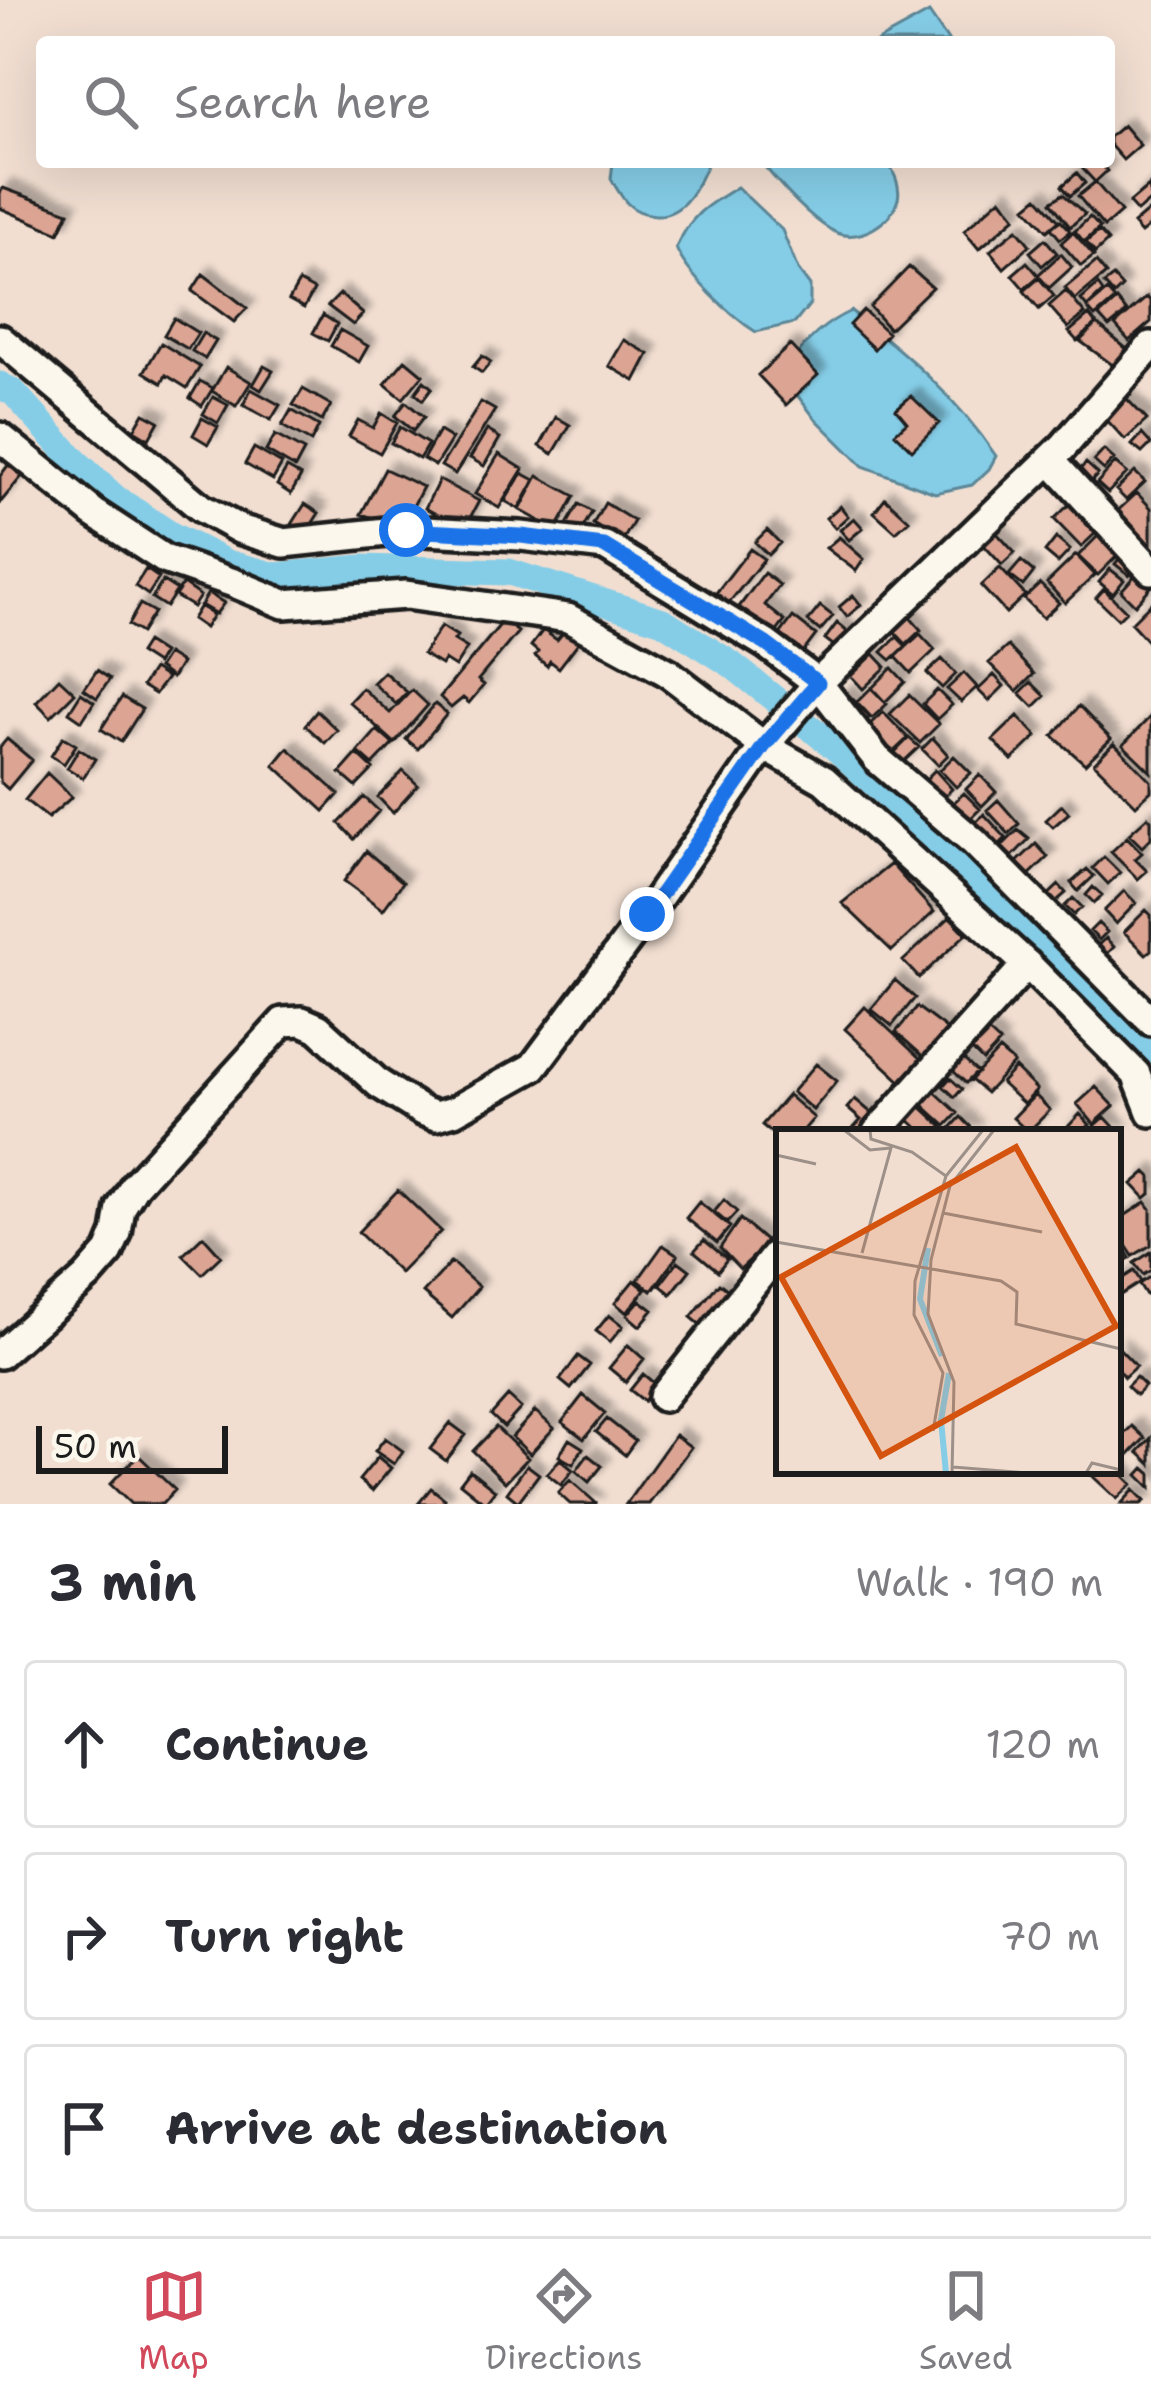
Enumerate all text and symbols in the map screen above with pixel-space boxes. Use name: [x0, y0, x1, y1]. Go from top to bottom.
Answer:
search box: [36, 36, 1115, 168]
icon: search: [78, 69, 144, 135]
text: Search here: [174, 72, 431, 132]
route start: [379, 503, 433, 557]
route end: [620, 887, 674, 941]
inset map: [776, 1129, 1121, 1474]
scale bar: [36, 1420, 228, 1473]
text: 50 m: [54, 1424, 137, 1469]
text: 3 min: [48, 1548, 197, 1616]
text: Walk · 190 m: [856, 1556, 1103, 1608]
icon: ahead: [51, 1711, 117, 1777]
text: Continue: [165, 1714, 369, 1774]
text: 120 m: [985, 1718, 1100, 1770]
icon: right: [51, 1903, 117, 1969]
text: Turn right: [165, 1906, 404, 1966]
text: 70 m: [999, 1910, 1100, 1962]
icon: arrive: [51, 2095, 117, 2161]
text: Arrive at destination: [165, 2098, 668, 2158]
tab: Map: [138, 2263, 209, 2380]
tab: Directions: [485, 2263, 643, 2380]
tab: Saved: [919, 2263, 1013, 2380]

